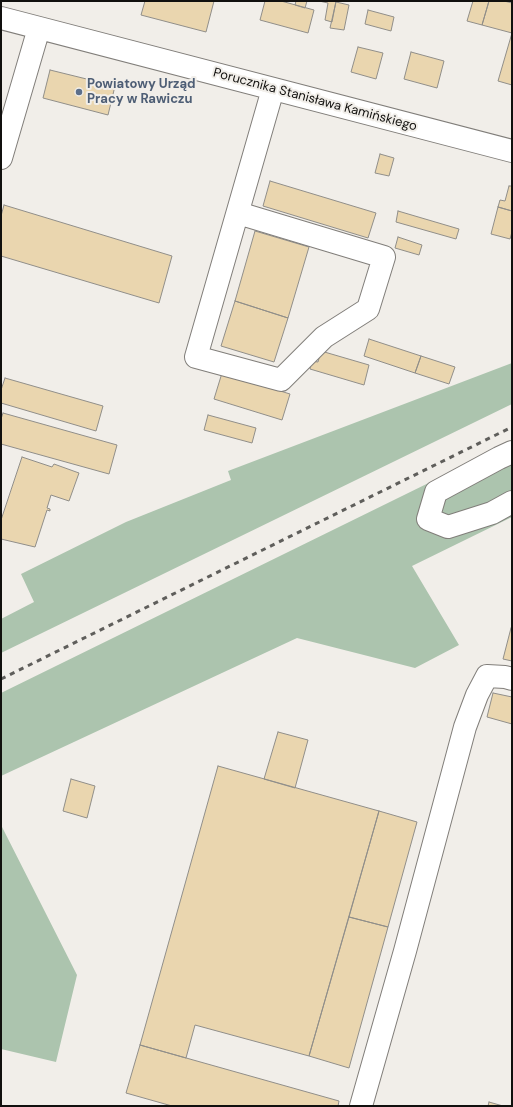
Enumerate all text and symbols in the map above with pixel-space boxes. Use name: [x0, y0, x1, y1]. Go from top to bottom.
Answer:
street label: Porucznika Stanisława Kamińskiego: [211, 65, 419, 135]
place label: Powiatowy Urząd Pracy w Rawiczu: [87, 77, 196, 108]
marker: Powiatowy Urząd Pracy w Rawiczu: [74, 87, 84, 97]

